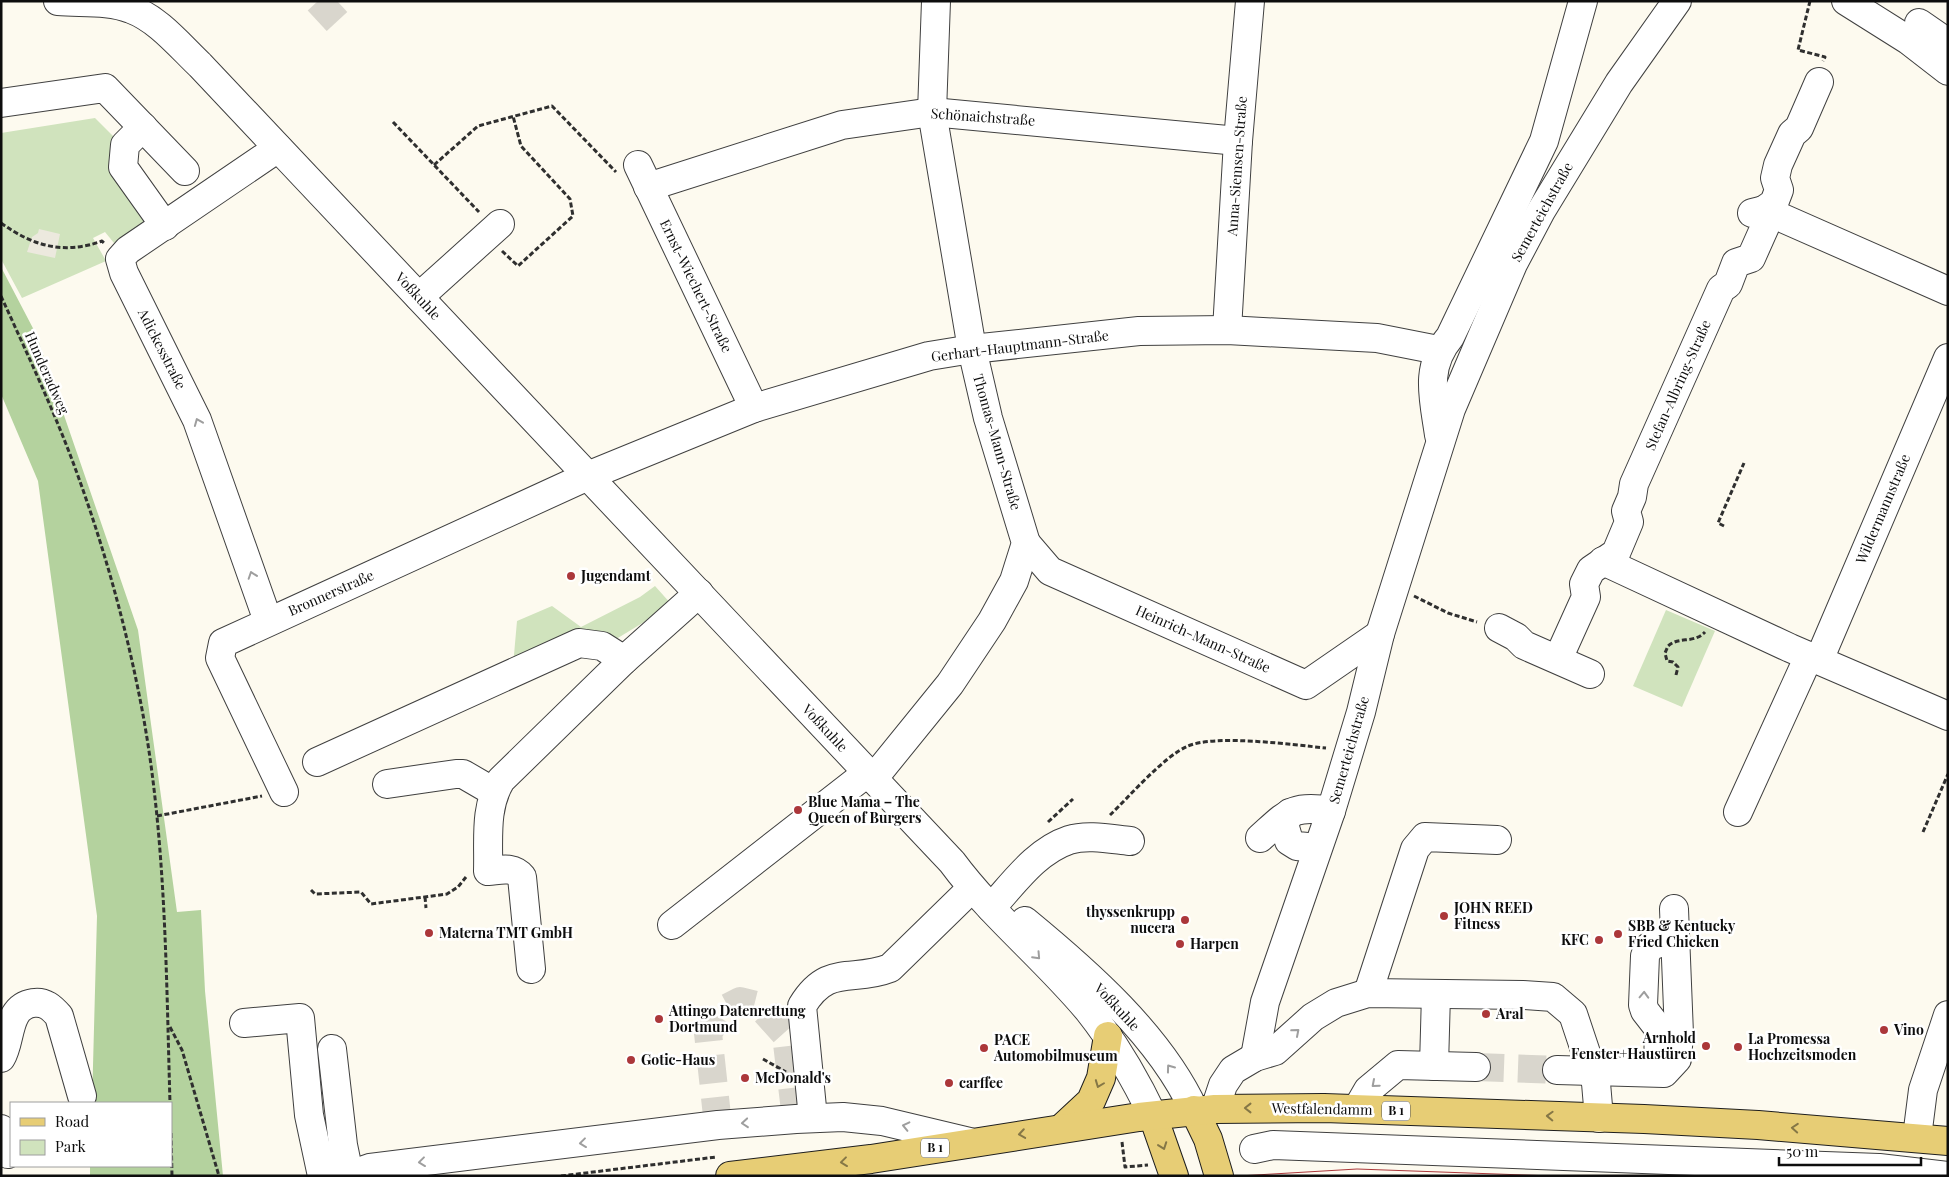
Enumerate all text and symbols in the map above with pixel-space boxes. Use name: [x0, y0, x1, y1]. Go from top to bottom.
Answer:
street label: Anna-Siemsen-Straße: [1222, 95, 1251, 237]
street label: Schönaichstraße: [930, 103, 1036, 130]
street label: Semerteichstraße: [1506, 159, 1577, 265]
street label: Ernst-Wiechert-Straße: [656, 216, 737, 356]
street label: Voßkuhle: [391, 267, 445, 324]
street label: Adickesstraße: [134, 304, 191, 392]
street label: Stefan-Albring-Straße: [1640, 317, 1715, 453]
street label: Gerhart-Hauptmann-Straße: [930, 325, 1110, 366]
street label: Hunderadweg: [21, 328, 74, 418]
street label: Thomas-Mann-Straße: [969, 372, 1026, 512]
one-way arrow: [193, 418, 204, 427]
street label: Wildermannstraße: [1850, 451, 1914, 568]
street label: Bronnerstraße: [285, 565, 377, 620]
place label: Jugendamt: [580, 566, 651, 585]
marker: Jugendamt: [565, 570, 577, 582]
one-way arrow: [248, 572, 258, 580]
street label: Heinrich-Mann-Straße: [1133, 600, 1274, 677]
street label: Semerteichstraße: [1324, 694, 1373, 806]
street label: Voßkuhle: [798, 699, 852, 756]
place label: Blue Mama – The Queen of Burgers: [808, 792, 922, 827]
marker: Blue Mama – The Queen of Burgers: [792, 804, 804, 816]
place label: JOHN REED Fitness: [1453, 898, 1533, 933]
place label: thyssenkrupp nucera: [1085, 902, 1176, 937]
marker: JOHN REED Fitness: [1438, 910, 1450, 922]
marker: thyssenkrupp nucera: [1179, 914, 1191, 926]
place label: SBB & Kentucky Fried Chicken: [1628, 916, 1736, 951]
place label: Materna TMT GmbH: [439, 923, 573, 942]
marker: Materna TMT GmbH: [423, 927, 435, 939]
marker: SBB & Kentucky Fried Chicken: [1612, 928, 1624, 940]
place label: KFC: [1561, 930, 1589, 949]
place label: Harpen: [1190, 934, 1239, 953]
marker: KFC: [1593, 934, 1605, 946]
marker: Harpen: [1174, 938, 1186, 950]
one-way arrow: [1031, 950, 1040, 959]
street label: Voßkuhle: [1090, 978, 1144, 1035]
one-way arrow: [1638, 991, 1649, 999]
place label: Attingo Datenrettung Dortmund: [668, 1001, 806, 1036]
place label: Aral: [1495, 1004, 1524, 1023]
marker: Aral: [1480, 1008, 1492, 1020]
marker: Attingo Datenrettung Dortmund: [653, 1013, 665, 1025]
place label: Vino: [1893, 1020, 1924, 1039]
marker: Vino: [1878, 1024, 1890, 1036]
place label: Arnhold Fenster+Haustüren: [1571, 1028, 1697, 1063]
one-way arrow: [1291, 1029, 1300, 1038]
place label: La Promessa Hochzeitsmoden: [1748, 1029, 1857, 1064]
place label: PACE Automobilmuseum: [993, 1030, 1118, 1065]
marker: Arnhold Fenster+Haustüren: [1700, 1040, 1712, 1052]
marker: La Promessa Hochzeitsmoden: [1732, 1041, 1744, 1053]
marker: PACE Automobilmuseum: [978, 1042, 990, 1054]
place label: Gotic-Haus: [641, 1050, 715, 1069]
marker: Gotic-Haus: [625, 1054, 637, 1066]
one-way arrow: [1167, 1064, 1176, 1074]
place label: McDonald's: [755, 1068, 831, 1087]
marker: McDonald's: [739, 1072, 751, 1084]
place label: carffee: [959, 1073, 1003, 1092]
marker: carffee: [943, 1077, 955, 1089]
one-way arrow: [1095, 1079, 1105, 1087]
one-way arrow: [1371, 1079, 1380, 1088]
street label: Westfalendamm: [1270, 1098, 1373, 1119]
legend: [10, 1102, 172, 1167]
road number: B 1: [1382, 1102, 1410, 1120]
one-way arrow: [1243, 1103, 1251, 1113]
text: Road: [55, 1111, 89, 1131]
one-way arrow: [1546, 1111, 1554, 1121]
one-way arrow: [740, 1117, 748, 1128]
one-way arrow: [902, 1121, 911, 1132]
one-way arrow: [1790, 1123, 1798, 1134]
one-way arrow: [1017, 1129, 1026, 1139]
scale bar: [1779, 1134, 1922, 1166]
text: Park: [55, 1136, 87, 1156]
one-way arrow: [579, 1137, 587, 1148]
road number: B 1: [921, 1138, 949, 1158]
one-way arrow: [1157, 1141, 1167, 1149]
text: 50 m: [1786, 1141, 1819, 1161]
one-way arrow: [839, 1156, 847, 1167]
one-way arrow: [418, 1157, 426, 1167]

